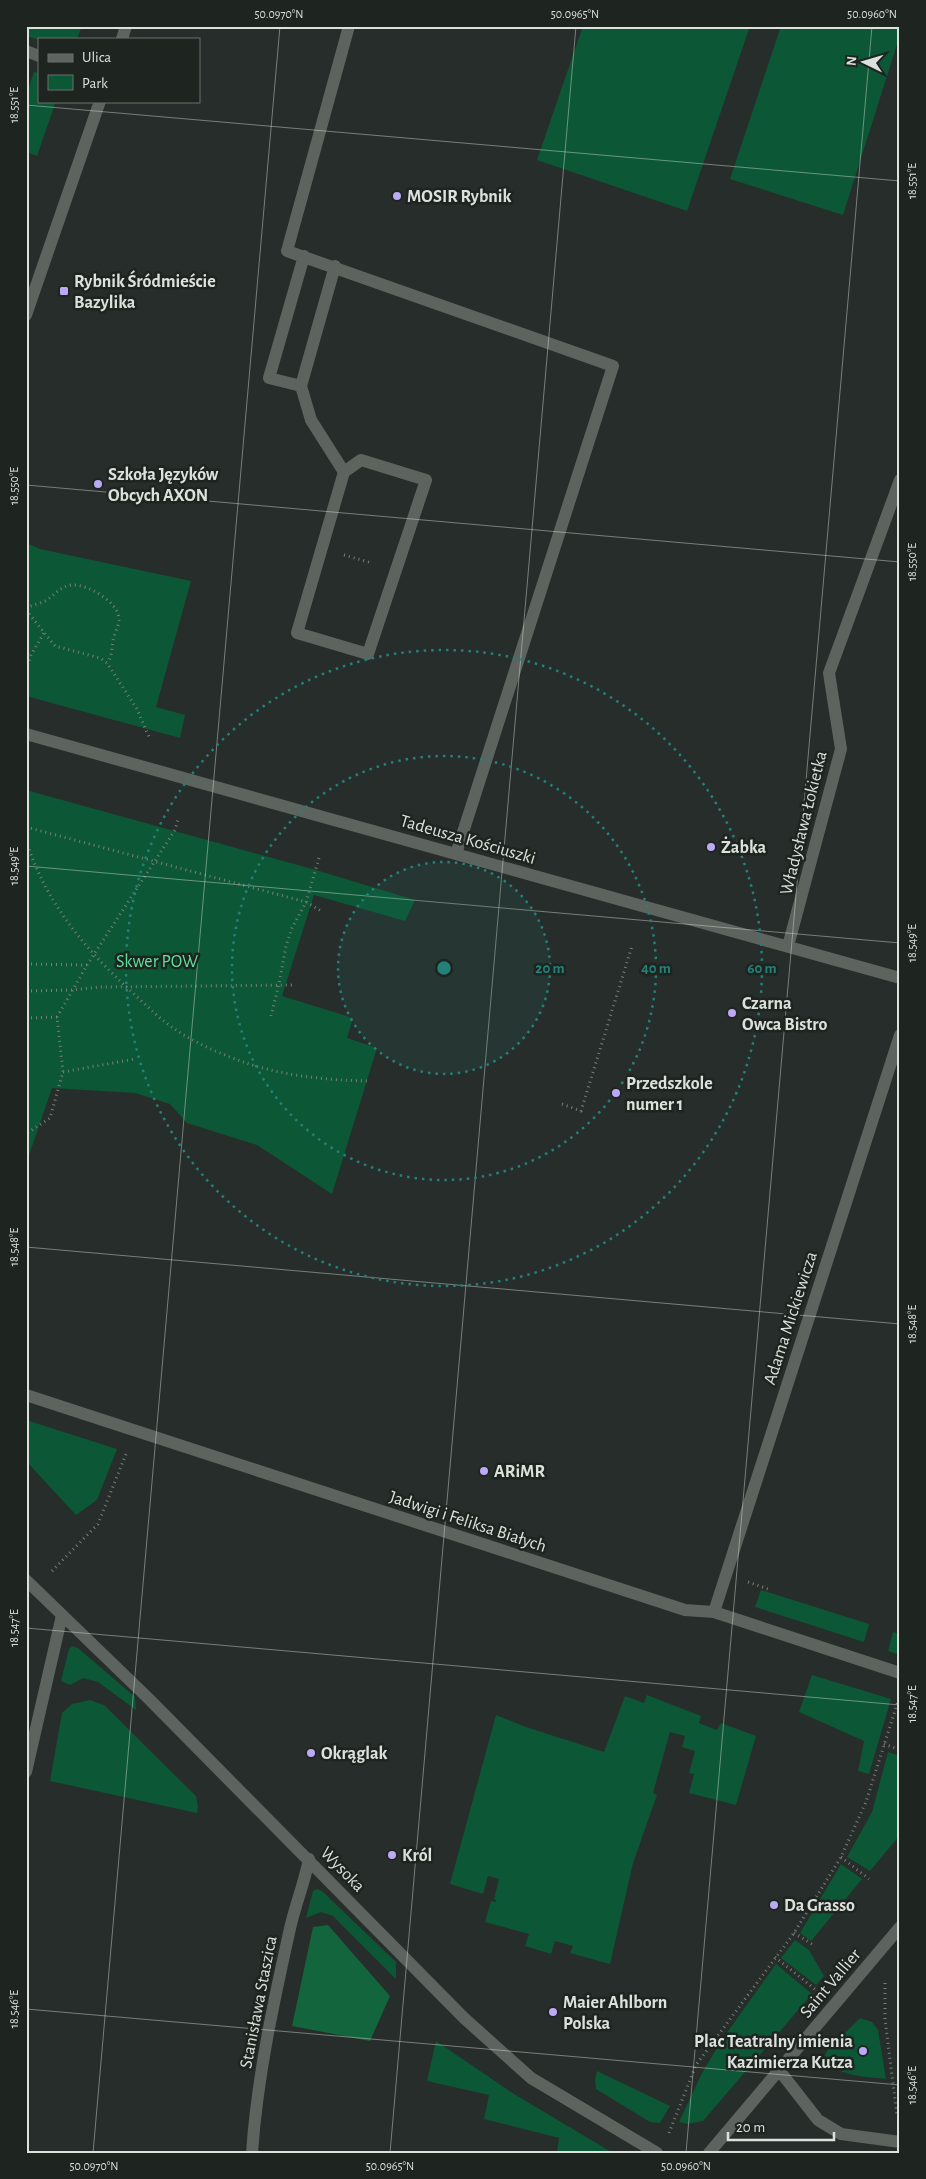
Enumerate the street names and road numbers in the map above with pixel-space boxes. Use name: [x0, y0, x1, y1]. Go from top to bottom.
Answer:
street label: Władysława Łokietka: [777, 749, 831, 897]
street label: Tadeusza Kościuszki: [398, 812, 538, 868]
street label: Adama Mickiewicza: [761, 1250, 821, 1387]
street label: Jadwigi i Feliksa Białych: [387, 1488, 548, 1556]
street label: Wysoka: [317, 1844, 368, 1896]
street label: Stanisława Staszica: [237, 1934, 281, 2070]
street label: Saint Vallier: [797, 1946, 865, 2021]

